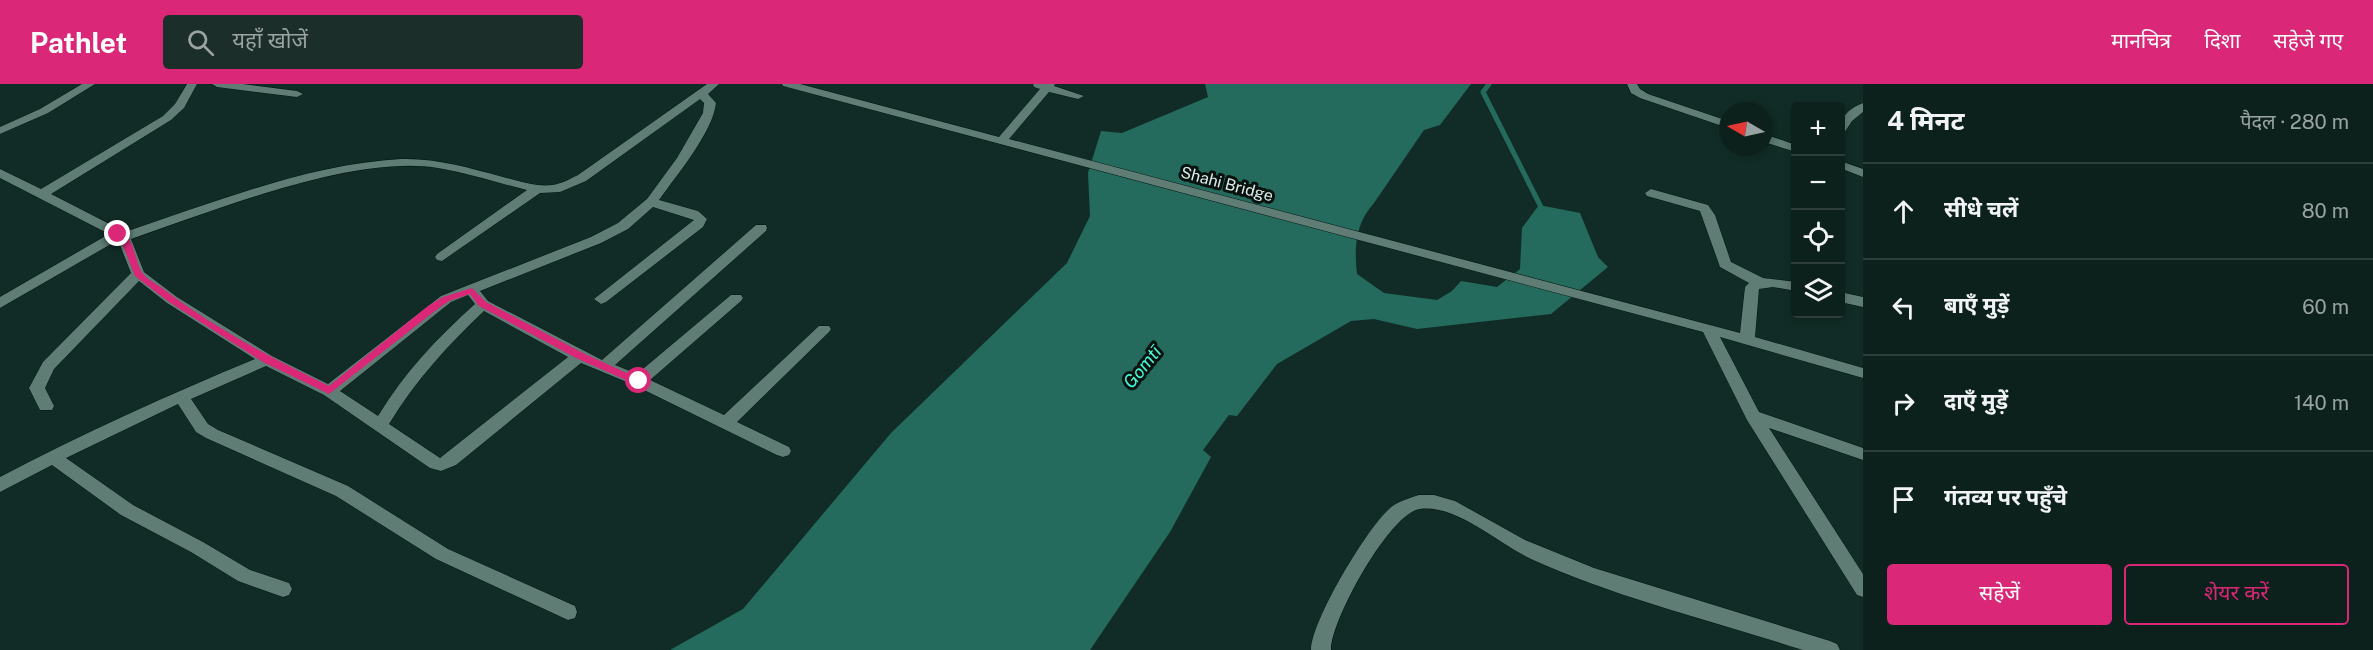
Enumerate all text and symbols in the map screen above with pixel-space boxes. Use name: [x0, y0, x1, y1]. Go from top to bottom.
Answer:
search box: [163, 15, 583, 69]
text: Pathlet: [30, 26, 127, 59]
icon: search: [184, 26, 217, 59]
text: यहाँ खोजें: [232, 27, 308, 53]
text: मानचित्र: [2111, 28, 2171, 53]
text: दिशा: [2204, 28, 2241, 53]
text: सहेजे गए: [2274, 28, 2343, 53]
north arrow: [1719, 102, 1773, 156]
map controls: [1791, 102, 1845, 318]
button: +: [1791, 102, 1845, 156]
text: 4 मिनट: [1887, 105, 1965, 136]
text: पैदल · 280 m: [2240, 110, 2349, 134]
button: −: [1791, 156, 1845, 210]
street label: Shahi Bridge: [1179, 163, 1275, 205]
icon: ahead: [1887, 195, 1920, 228]
text: सीधे चलें: [1944, 196, 2018, 222]
text: 80 m: [2302, 199, 2349, 223]
button: locate: [1791, 210, 1845, 264]
route end: [104, 220, 130, 246]
button: layers: [1791, 264, 1845, 318]
icon: left: [1887, 291, 1920, 324]
text: बाएँ मुड़ें: [1944, 292, 2009, 318]
text: 60 m: [2302, 295, 2349, 319]
water label: Gomtī: [1119, 340, 1166, 392]
route start: [625, 367, 651, 393]
icon: right: [1887, 387, 1920, 420]
text: दाएँ मुड़ें: [1944, 388, 2008, 414]
text: 140 m: [2294, 391, 2349, 415]
icon: arrive: [1887, 483, 1920, 516]
text: गंतव्य पर पहुँचे: [1944, 484, 2067, 510]
button: सहेजें: [1887, 564, 2112, 625]
button: शेयर करें: [2124, 564, 2349, 625]

